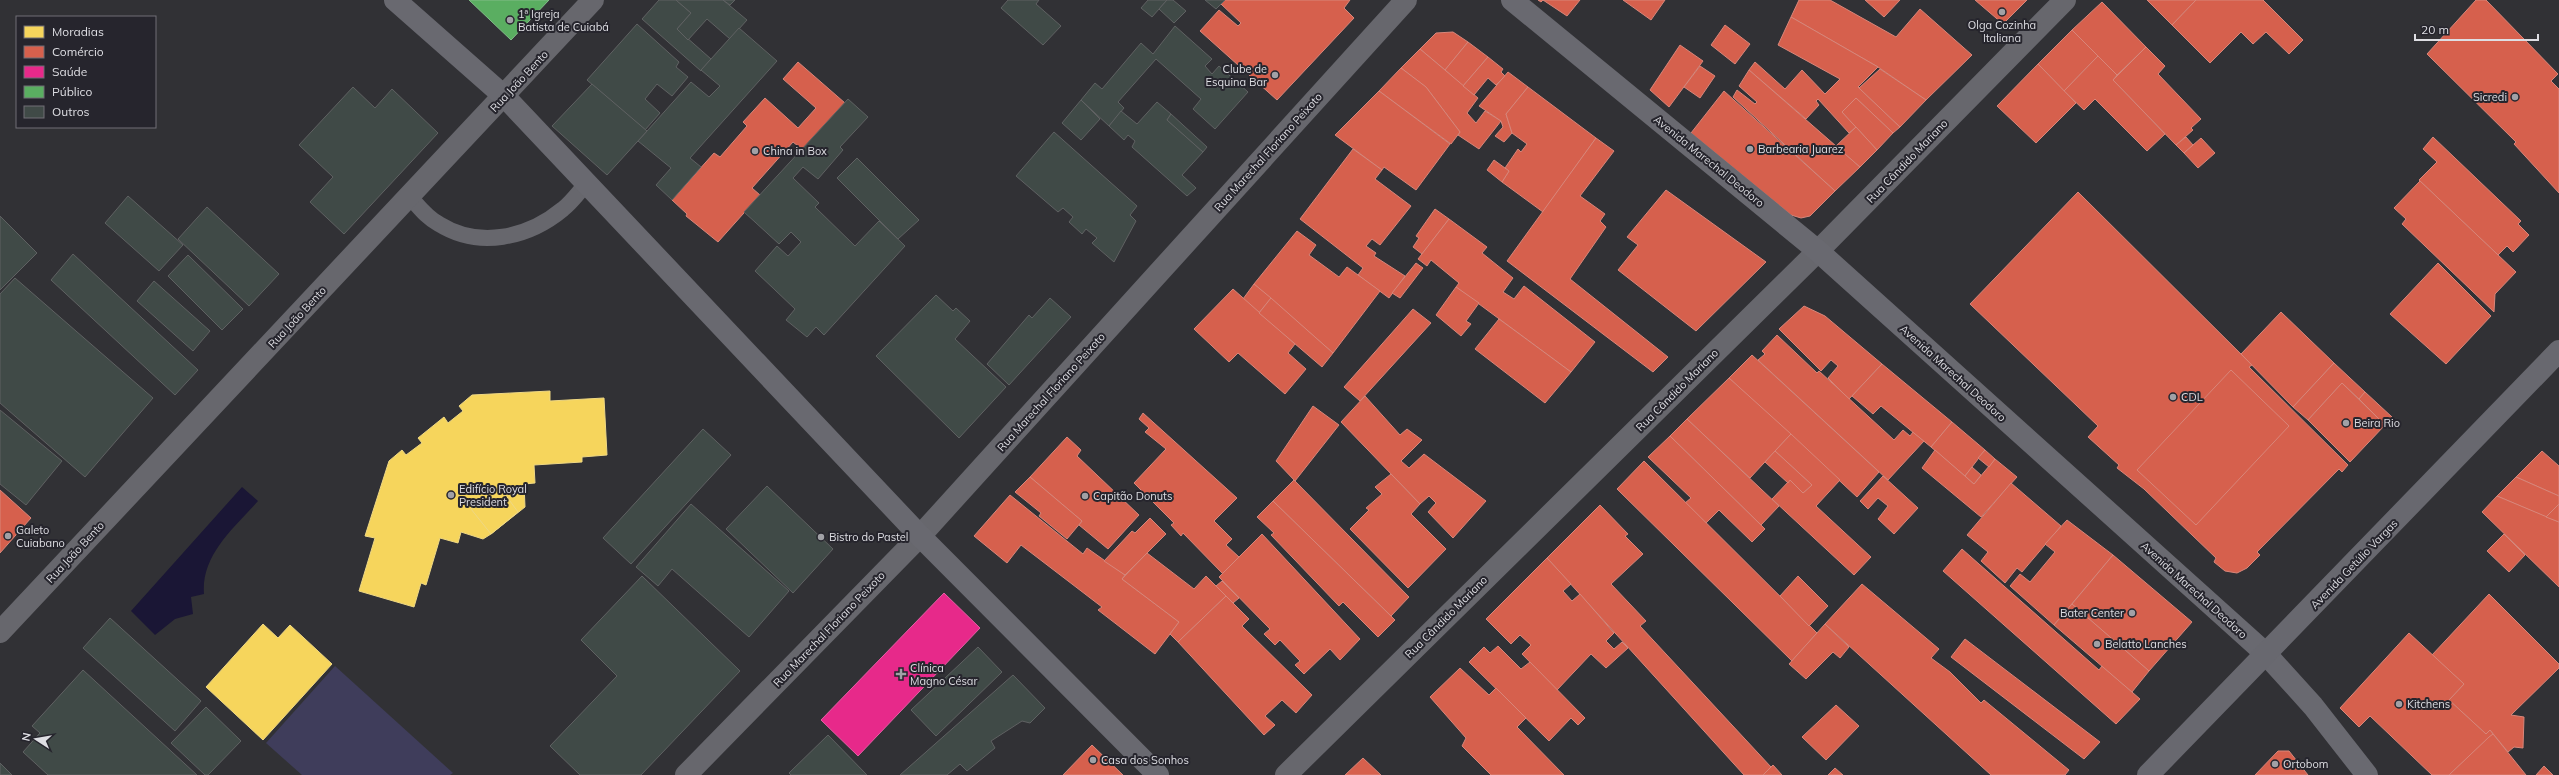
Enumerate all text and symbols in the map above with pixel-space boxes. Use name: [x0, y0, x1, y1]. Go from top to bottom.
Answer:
place label: 1ª Igreja Batista de Cuiabá: [518, 7, 609, 34]
marker: Olga Cozinha Italiana: [1997, 7, 2007, 17]
marker: 1ª Igreja Batista de Cuiabá: [505, 15, 515, 25]
legend: [16, 16, 156, 128]
scale bar: [2415, 16, 2538, 42]
place label: Olga Cozinha Italiana: [1968, 18, 2036, 45]
text: 20 m: [2421, 22, 2449, 37]
text: Moradias: [52, 24, 104, 39]
text: Comércio: [52, 44, 104, 59]
street label: Rua João Bento: [487, 47, 551, 115]
place label: Clube de Esquina Bar: [1206, 62, 1267, 89]
text: Saúde: [52, 64, 87, 79]
marker: Clube de Esquina Bar: [1270, 70, 1280, 80]
text: Público: [52, 84, 92, 99]
street label: Rua Marechal Floriano Peixoto: [1211, 90, 1325, 214]
place label: Sicredi: [2473, 90, 2507, 104]
marker: Sicredi: [2510, 92, 2520, 102]
text: Outros: [52, 104, 90, 119]
street label: Avenida Marechal Deodoro: [1651, 112, 1767, 210]
street label: Rua Cândido Mariano: [1863, 116, 1951, 206]
place label: Barbearia Juarez: [1758, 142, 1844, 156]
place label: China in Box: [763, 144, 827, 158]
marker: Barbearia Juarez: [1745, 144, 1755, 154]
marker: China in Box: [750, 146, 760, 156]
street label: Rua João Bento: [265, 283, 329, 351]
street label: Avenida Marechal Deodoro: [1897, 322, 2009, 424]
street label: Rua Marechal Floriano Peixoto: [994, 330, 1108, 454]
street label: Rua Cândido Mariano: [1633, 346, 1721, 434]
place label: CDL: [2181, 390, 2203, 404]
marker: CDL: [2168, 392, 2178, 402]
place label: Beira Rio: [2354, 416, 2400, 430]
marker: Beira Rio: [2341, 418, 2351, 428]
place label: Edifício Royal President: [459, 482, 527, 509]
place label: Capitão Donuts: [1093, 489, 1172, 503]
marker: Edifício Royal President: [446, 490, 456, 500]
marker: Capitão Donuts: [1080, 491, 1090, 501]
street label: Avenida Getúlio Vargas: [2307, 516, 2401, 612]
street label: Rua João Bento: [43, 518, 107, 586]
place label: Galeto Cuiabano: [16, 523, 65, 550]
place label: Bistro do Pastel: [829, 530, 908, 544]
marker: Galeto Cuiabano: [3, 531, 13, 541]
marker: Bistro do Pastel: [816, 532, 826, 542]
street label: Avenida Marechal Deodoro: [2138, 539, 2250, 641]
street label: Rua Marechal Floriano Peixoto: [770, 568, 888, 690]
street label: Rua Cândido Mariano: [1402, 573, 1490, 661]
place label: Bater Center: [2060, 606, 2124, 620]
marker: Bater Center: [2127, 608, 2137, 618]
place label: Belatto Lanches: [2105, 637, 2187, 651]
marker: Belatto Lanches: [2092, 639, 2102, 649]
place label: Clínica Magno César: [910, 661, 977, 688]
marker: Clínica Magno César: [895, 668, 907, 680]
place label: Kitchens: [2407, 697, 2450, 711]
marker: Kitchens: [2394, 699, 2404, 709]
north arrow: [16, 719, 56, 759]
text: N: [19, 731, 34, 742]
place label: Casa dos Sonhos: [1101, 753, 1189, 767]
marker: Casa dos Sonhos: [1088, 755, 1098, 765]
place label: Ortobom: [2283, 757, 2328, 771]
marker: Ortobom: [2270, 759, 2280, 769]

